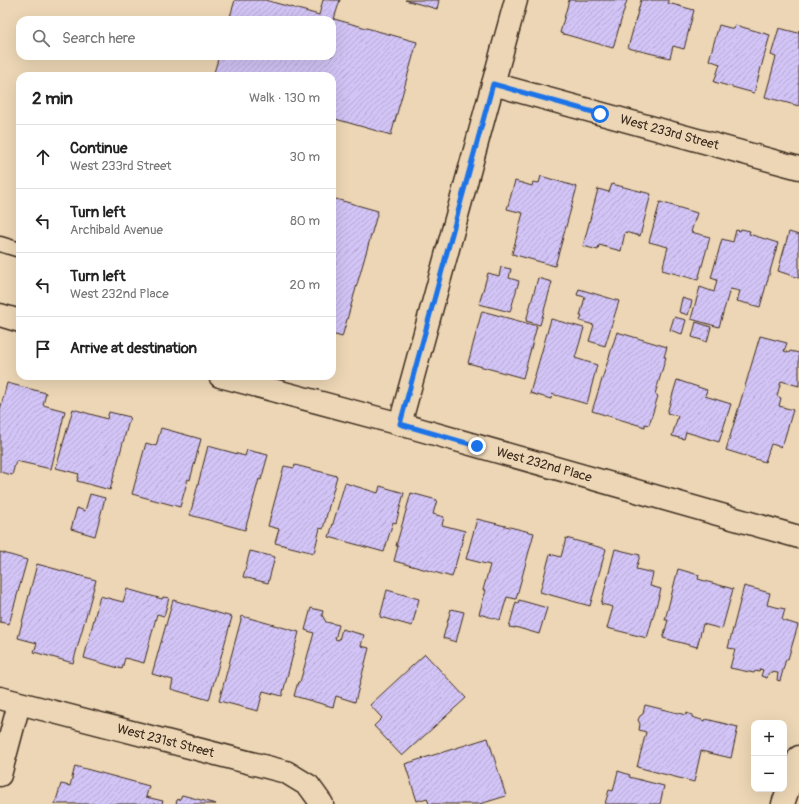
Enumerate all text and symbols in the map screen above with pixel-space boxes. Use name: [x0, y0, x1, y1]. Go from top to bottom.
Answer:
search box: [16, 16, 336, 60]
icon: search: [30, 27, 52, 49]
text: Search here: [62, 29, 135, 48]
text: 2 min: [32, 88, 73, 109]
text: Walk · 130 m: [249, 90, 320, 106]
route start: [591, 105, 609, 123]
street label: West 233rd Street: [618, 111, 721, 154]
text: Continue: [70, 139, 128, 158]
icon: ahead: [32, 146, 54, 168]
text: 30 m: [290, 149, 320, 165]
text: West 233rd Street: [70, 158, 172, 174]
text: Turn left: [70, 203, 126, 222]
icon: left: [32, 210, 54, 232]
text: 80 m: [290, 213, 320, 229]
text: Archibald Avenue: [70, 222, 163, 238]
text: Turn left: [70, 267, 126, 286]
icon: left: [32, 274, 54, 296]
text: 20 m: [289, 277, 320, 293]
text: West 232nd Place: [70, 286, 169, 302]
icon: arrive: [32, 338, 54, 360]
text: Arrive at destination: [70, 339, 197, 358]
route end: [468, 437, 486, 455]
street label: West 232nd Place: [494, 444, 594, 486]
map controls: [751, 720, 787, 792]
button: +: [751, 720, 787, 756]
street label: West 231st Street: [115, 721, 217, 761]
button: −: [751, 756, 787, 792]

